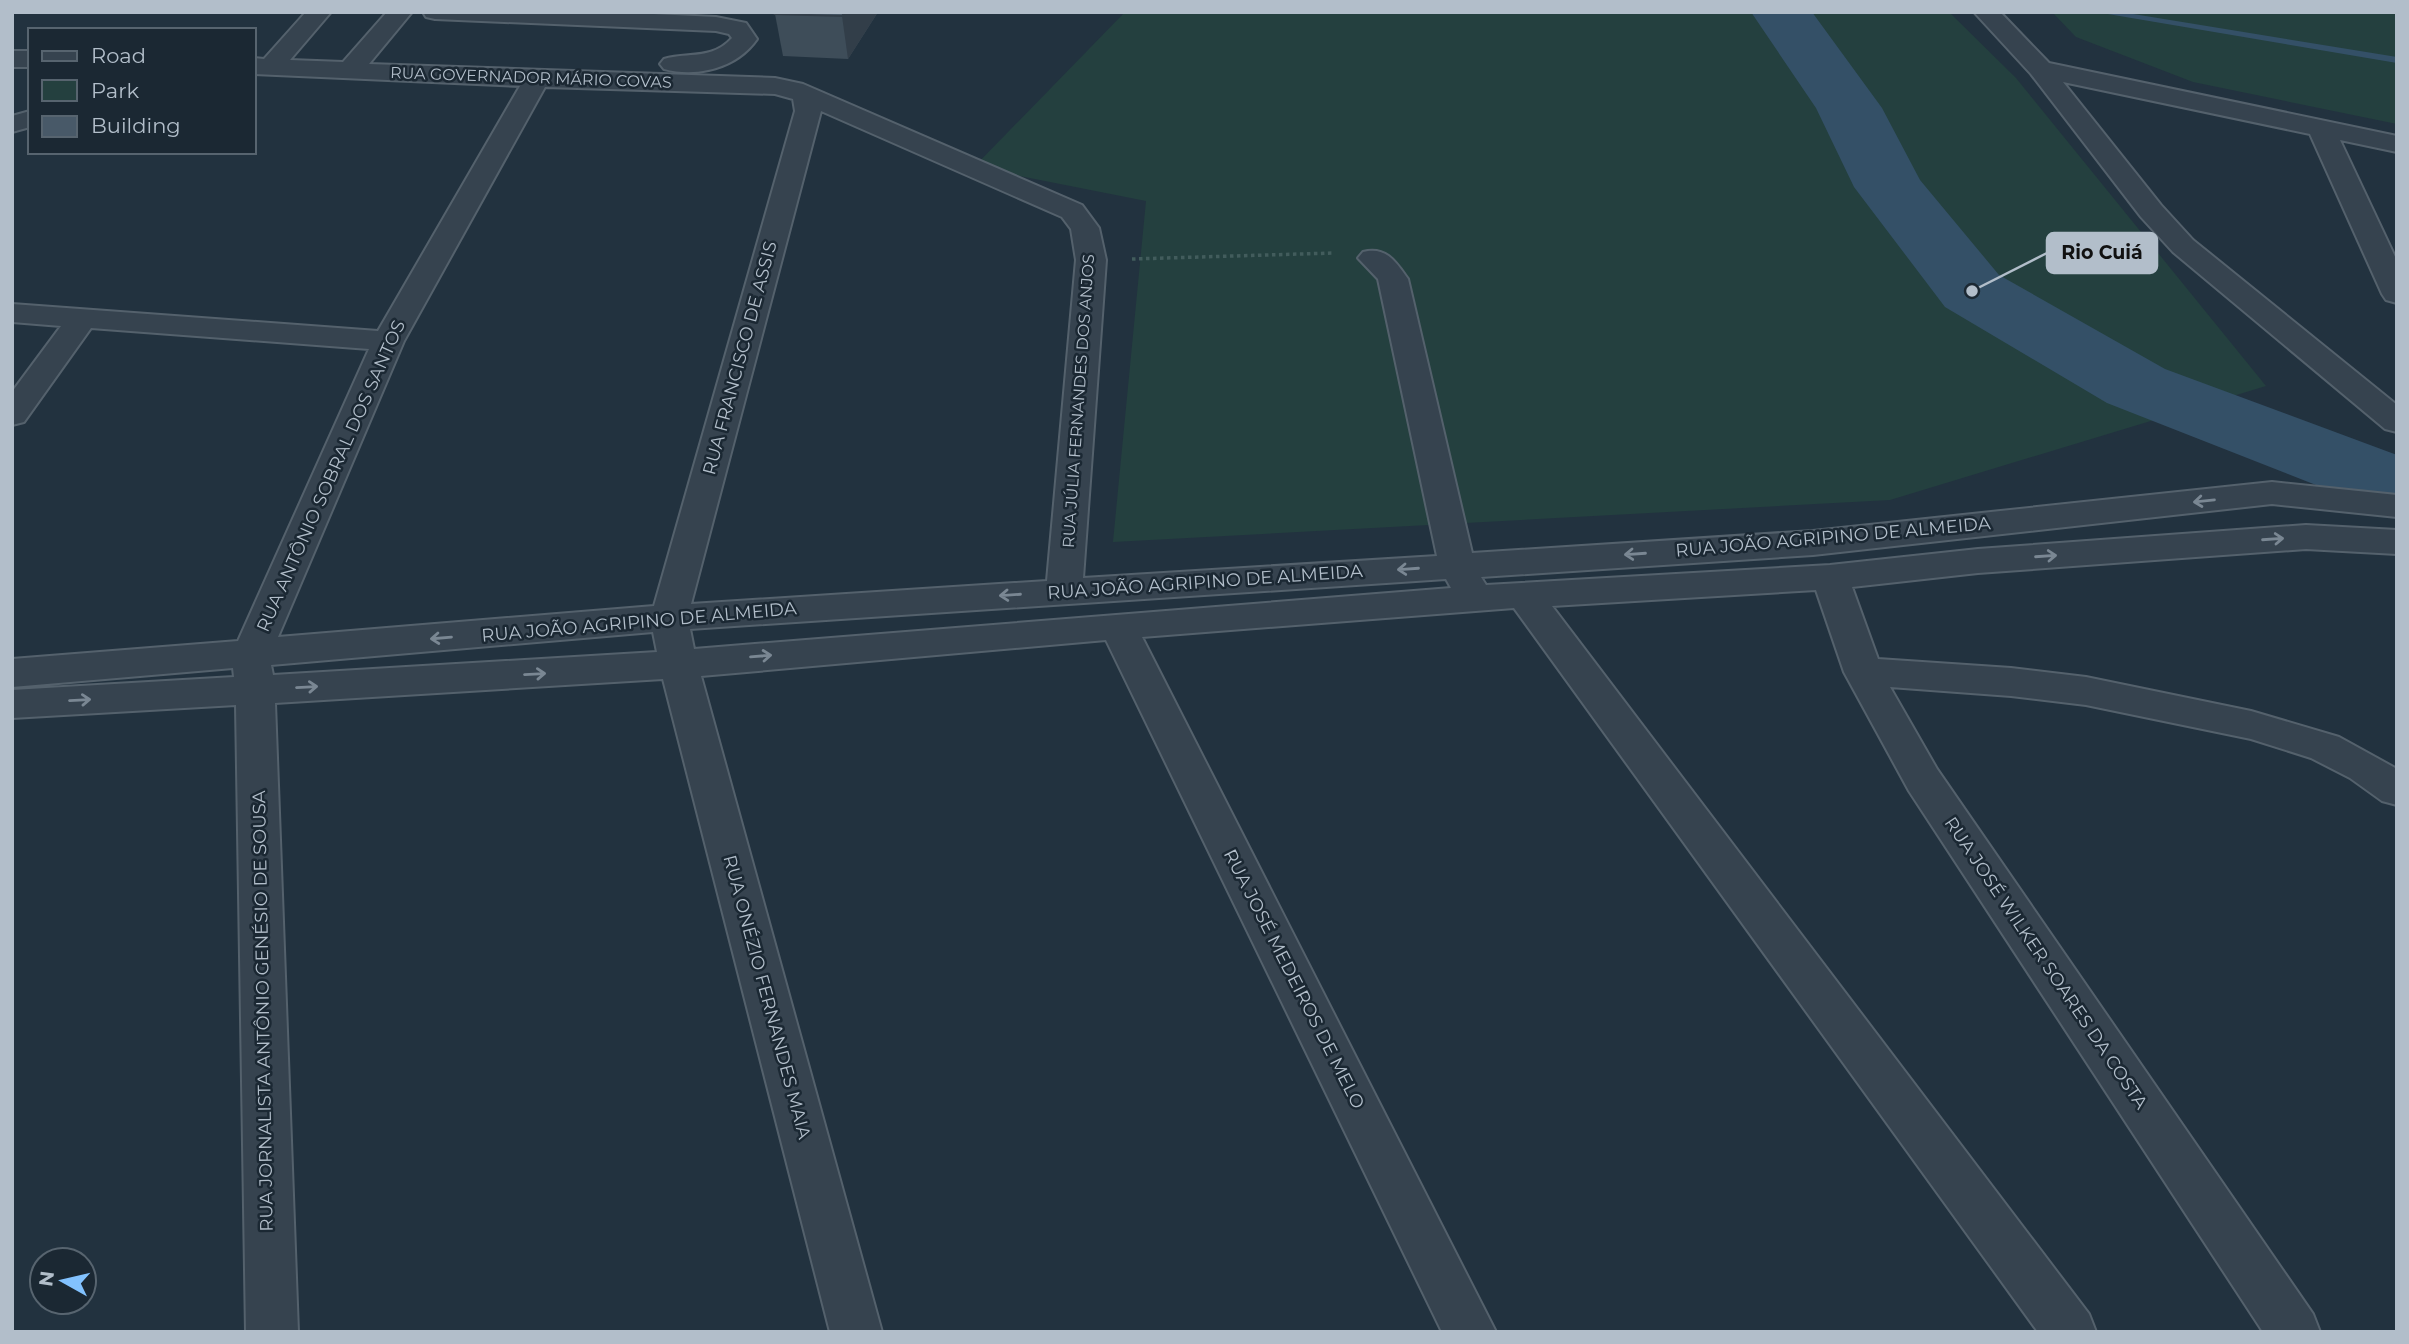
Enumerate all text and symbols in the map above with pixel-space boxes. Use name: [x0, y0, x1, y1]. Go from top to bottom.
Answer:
legend: [28, 28, 256, 154]
text: Road: [91, 43, 146, 68]
street label: RUA GOVERNADOR MÁRIO COVAS: [390, 63, 672, 92]
text: Park: [91, 78, 139, 103]
text: Building: [91, 113, 181, 138]
callout: Rio Cuiá: [2047, 233, 2157, 273]
street label: RUA FRANCISCO DE ASSIS: [698, 239, 782, 477]
text: Rio Cuiá: [2061, 241, 2143, 264]
street label: RUA JÚLIA FERNANDES DOS ANJOS: [1059, 253, 1098, 549]
street label: RUA ANTÔNIO SOBRAL DOS SANTOS: [252, 317, 410, 635]
one-way arrow: [2193, 494, 2216, 507]
street label: RUA JOÃO AGRIPINO DE ALMEIDA: [1675, 512, 1992, 562]
one-way arrow: [2261, 532, 2284, 545]
one-way arrow: [1625, 548, 1647, 561]
one-way arrow: [2035, 549, 2057, 562]
street label: RUA JOÃO AGRIPINO DE ALMEIDA: [1047, 560, 1364, 604]
one-way arrow: [1397, 562, 1420, 575]
one-way arrow: [999, 589, 1022, 602]
street label: RUA JOÃO AGRIPINO DE ALMEIDA: [481, 597, 798, 647]
one-way arrow: [431, 632, 453, 645]
one-way arrow: [750, 649, 772, 662]
one-way arrow: [523, 667, 545, 680]
one-way arrow: [296, 680, 319, 693]
one-way arrow: [69, 694, 92, 707]
street label: RUA JORNALISTA ANTÔNIO GENÉSIO DE SOUSA: [248, 790, 278, 1232]
street label: RUA JOSÉ WILKER SOARES DA COSTA: [1940, 813, 2152, 1113]
street label: RUA JOSÉ MEDEIROS DE MELO: [1219, 846, 1369, 1112]
street label: RUA ONÉZIO FERNANDES MAIA: [718, 853, 816, 1142]
north arrow: [28, 1246, 98, 1316]
text: N: [34, 1269, 59, 1288]

